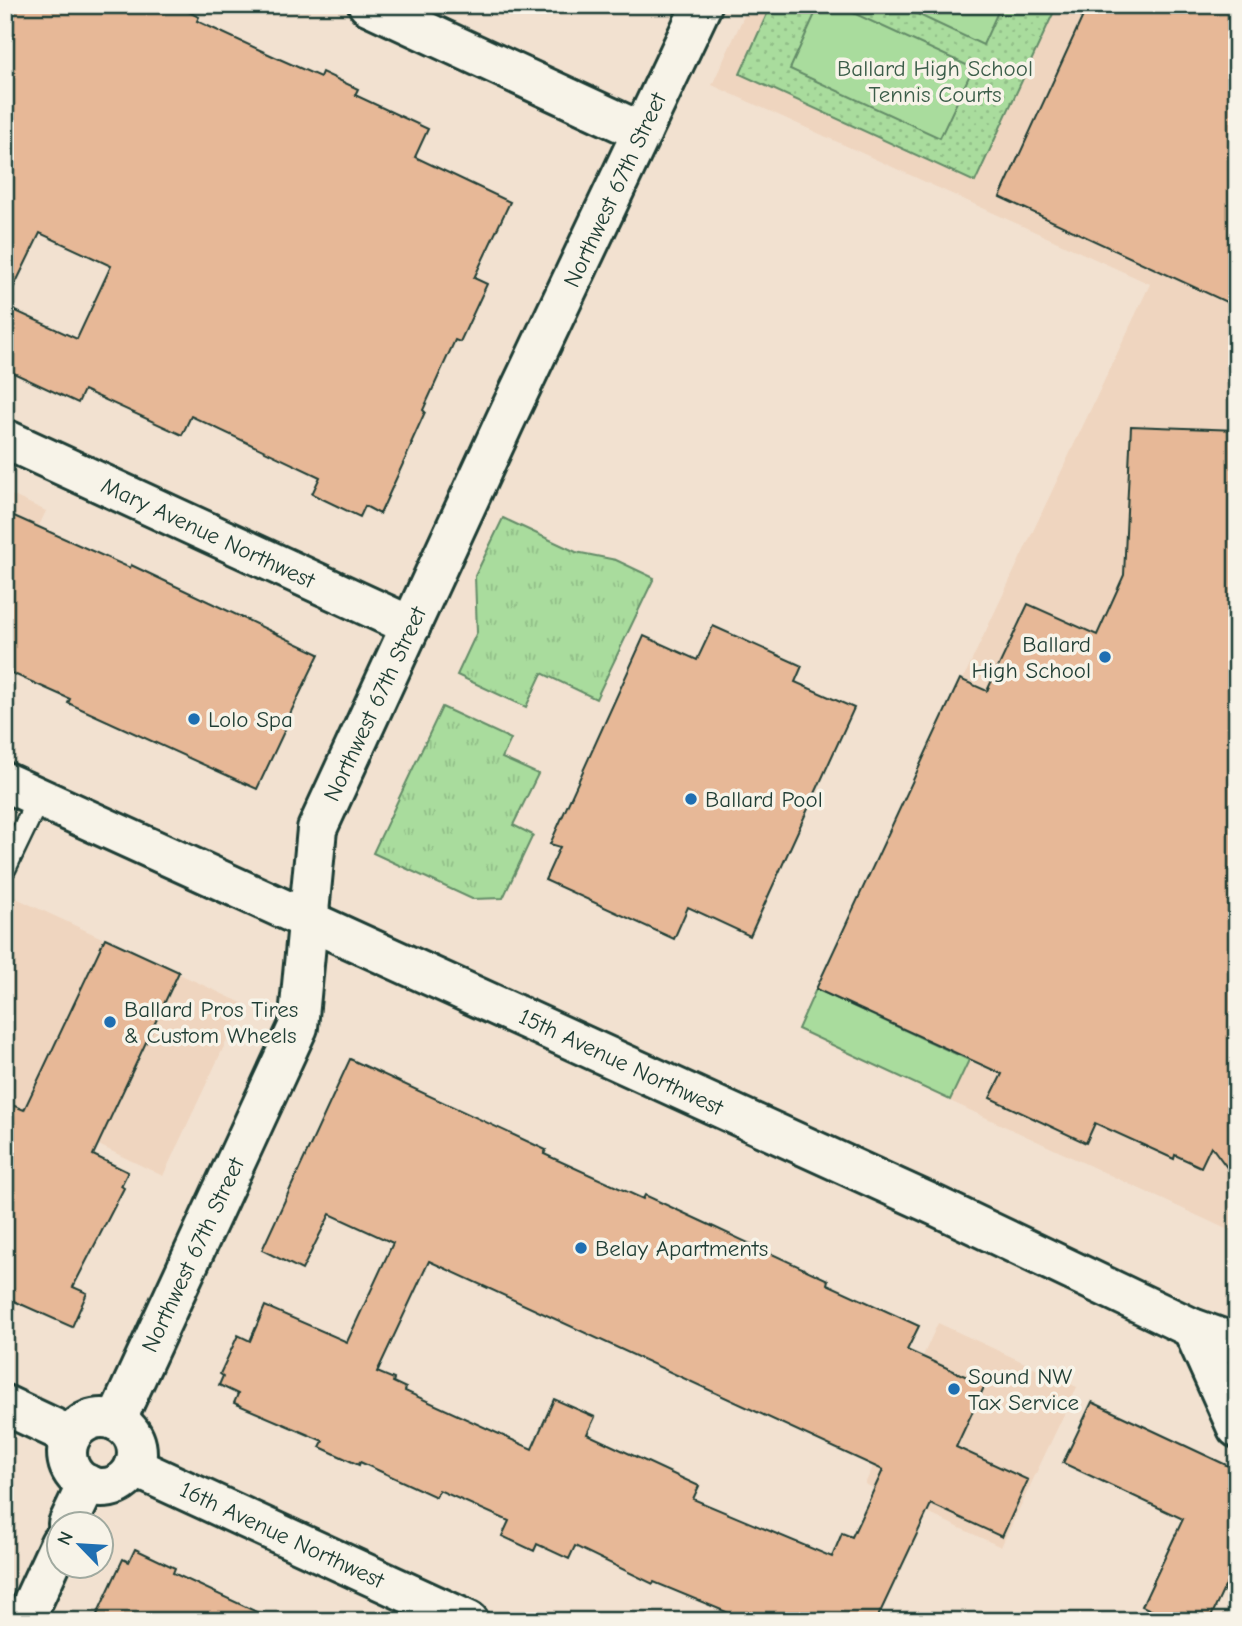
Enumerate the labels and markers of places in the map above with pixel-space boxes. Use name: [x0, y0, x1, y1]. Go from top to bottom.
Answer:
place label: Ballard High School: [971, 631, 1091, 684]
marker: Ballard High School: [1097, 649, 1113, 665]
place label: Lolo Spa: [208, 706, 293, 733]
marker: Lolo Spa: [186, 711, 202, 727]
place label: Ballard Pool: [705, 786, 823, 813]
marker: Ballard Pool: [683, 791, 699, 807]
place label: Ballard Pros Tires & Custom Wheels: [124, 996, 298, 1049]
marker: Ballard Pros Tires & Custom Wheels: [102, 1014, 118, 1030]
place label: Belay Apartments: [595, 1235, 768, 1262]
marker: Belay Apartments: [573, 1240, 589, 1256]
place label: Sound NW Tax Service: [968, 1363, 1079, 1416]
marker: Sound NW Tax Service: [946, 1381, 962, 1397]

